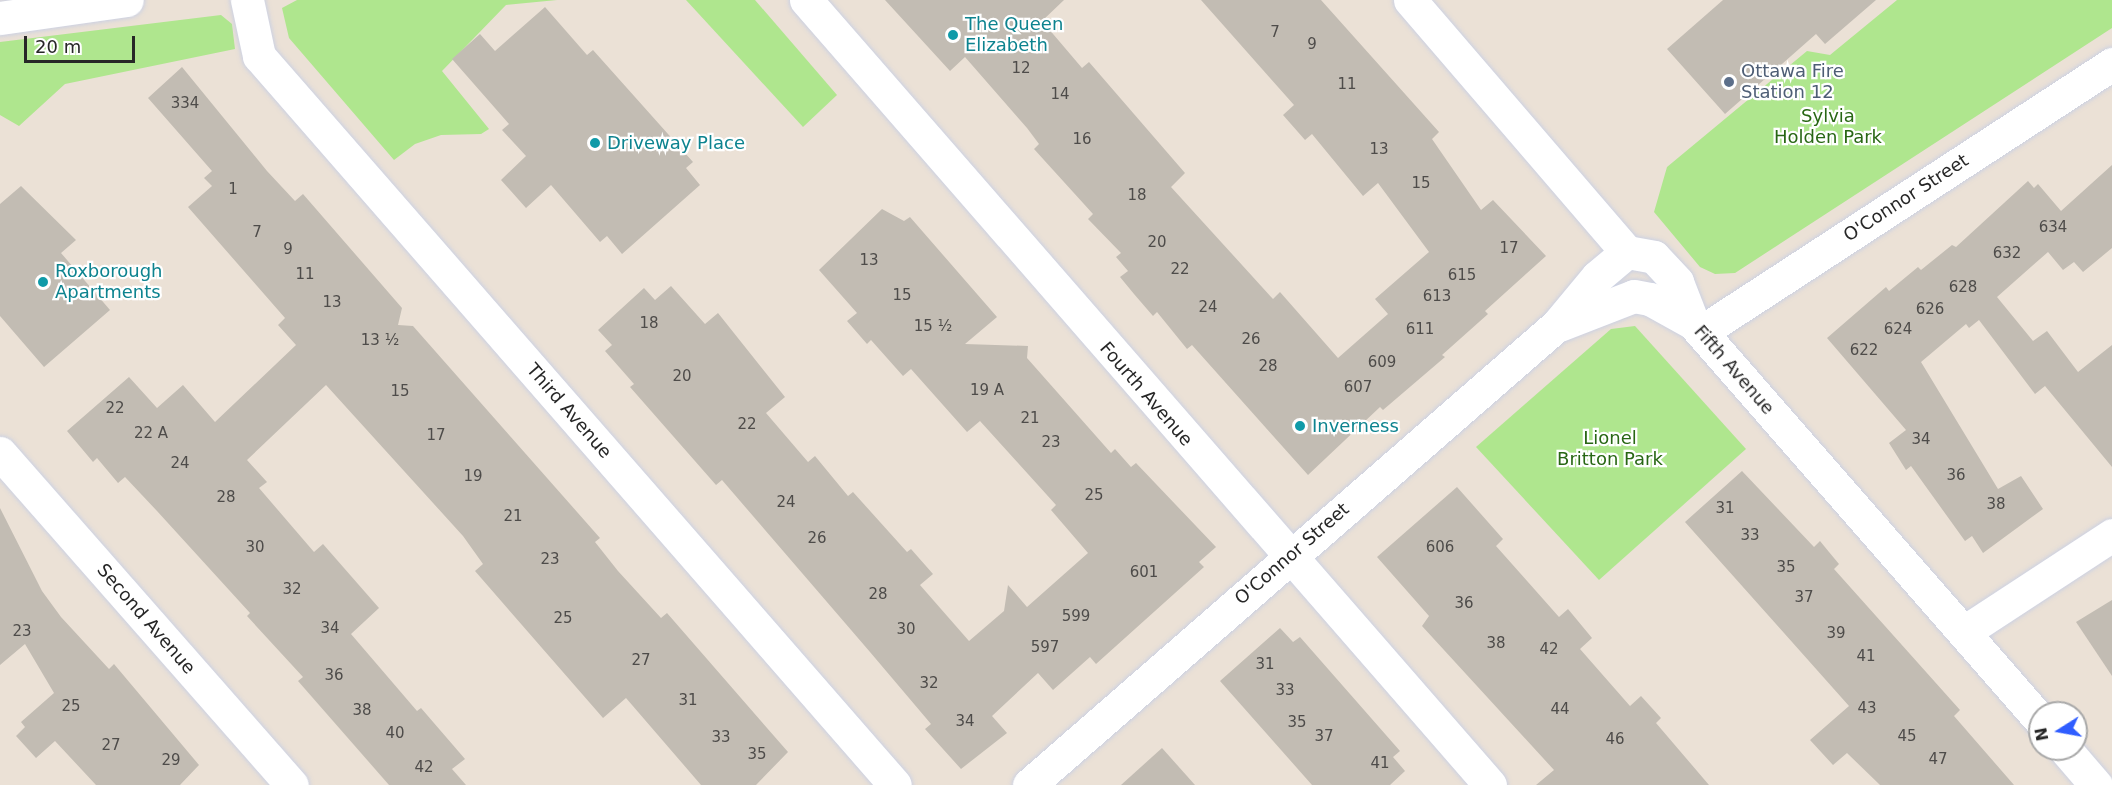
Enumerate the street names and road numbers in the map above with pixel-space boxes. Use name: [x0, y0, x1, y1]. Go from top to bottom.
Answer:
street label: O'Connor Street: [1840, 150, 1972, 246]
street label: Fifth Avenue: [1689, 321, 1779, 419]
street label: Fourth Avenue: [1095, 338, 1197, 450]
street label: Third Avenue: [522, 359, 616, 463]
street label: O'Connor Street: [1230, 499, 1354, 609]
street label: Second Avenue: [92, 560, 200, 678]

